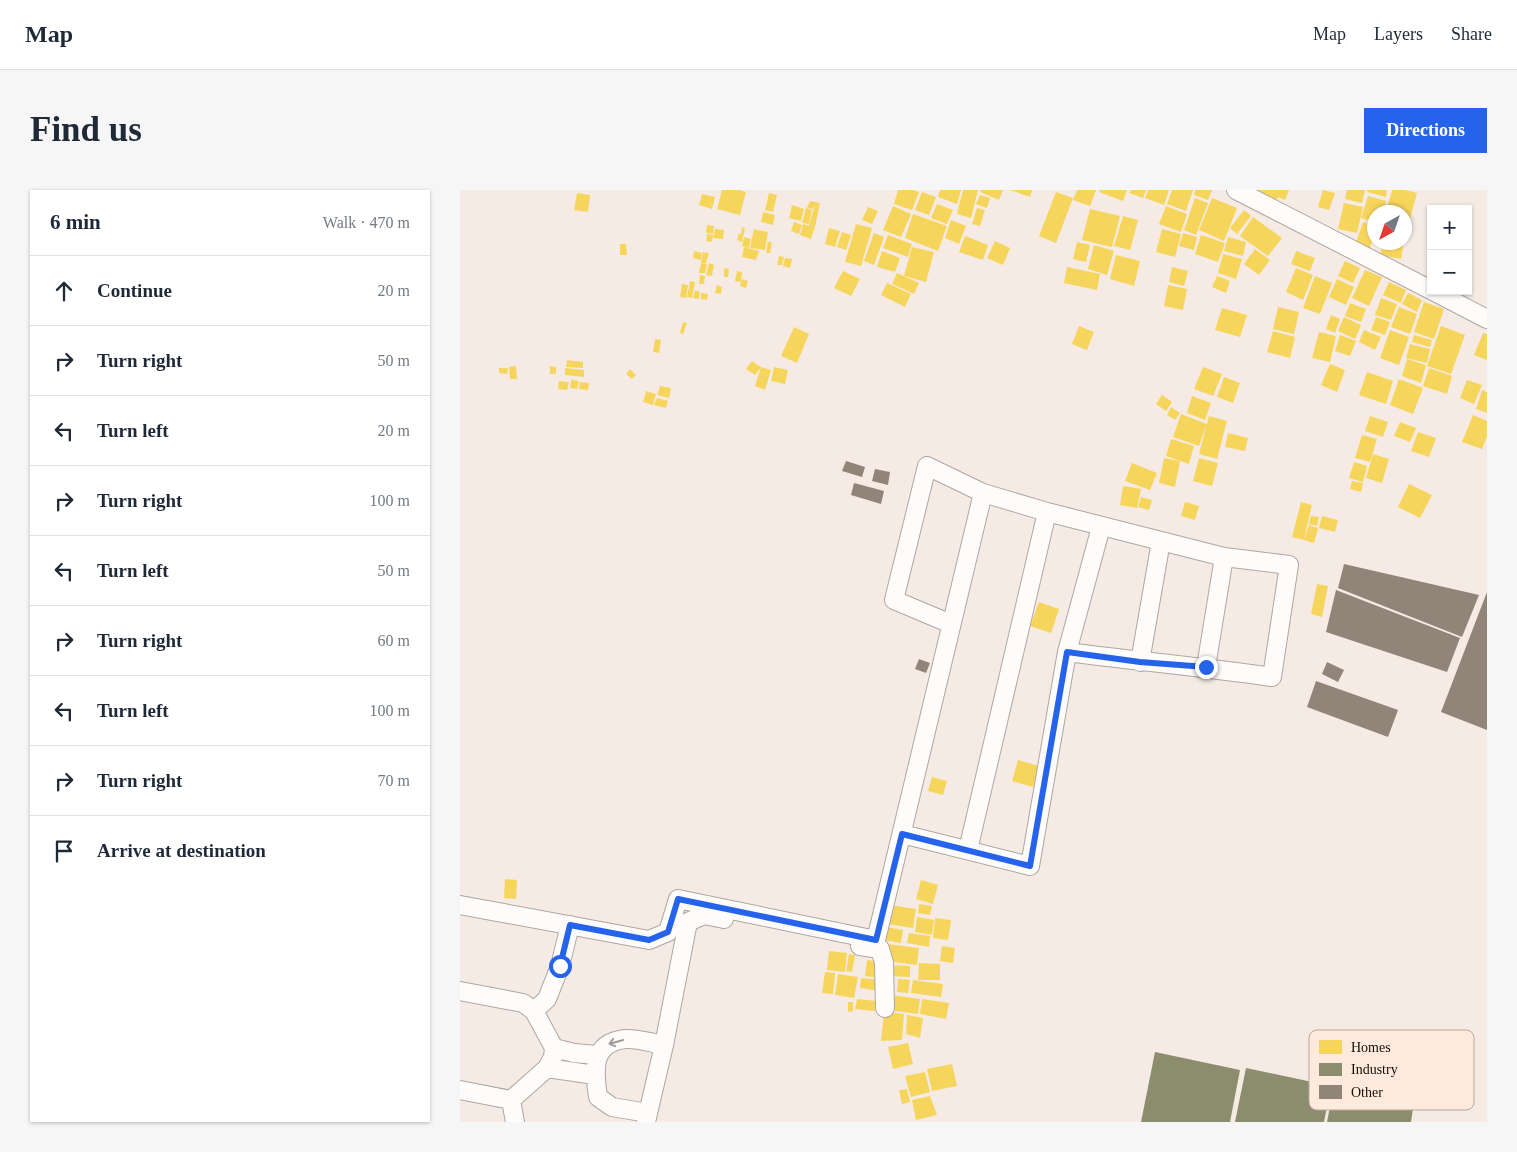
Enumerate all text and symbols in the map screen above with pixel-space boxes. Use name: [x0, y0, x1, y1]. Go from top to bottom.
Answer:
text: Map: [25, 21, 73, 47]
text: Map: [1313, 24, 1346, 44]
text: Layers: [1374, 24, 1423, 44]
text: Share: [1451, 24, 1492, 44]
button: Directions: [1364, 108, 1487, 153]
text: Find us: [30, 110, 142, 149]
north arrow: [1367, 205, 1412, 250]
map controls: [1427, 205, 1472, 295]
button: +: [1427, 205, 1472, 250]
text: 6 min: [50, 210, 101, 234]
text: Walk · 470 m: [323, 214, 410, 231]
button: −: [1427, 250, 1472, 295]
icon: ahead: [50, 277, 78, 305]
text: Continue: [97, 280, 172, 301]
text: 20 m: [378, 282, 410, 299]
icon: right: [50, 347, 78, 375]
text: Turn right: [97, 350, 182, 371]
text: 50 m: [378, 352, 410, 369]
icon: left: [50, 417, 78, 445]
text: Turn left: [97, 420, 169, 441]
text: 20 m: [378, 422, 410, 439]
icon: right: [50, 487, 78, 515]
text: Turn right: [97, 490, 182, 511]
text: 100 m: [370, 492, 410, 509]
icon: left: [50, 557, 78, 585]
text: Turn left: [97, 560, 169, 581]
text: 50 m: [378, 562, 410, 579]
icon: right: [50, 627, 78, 655]
text: Turn right: [97, 630, 182, 651]
text: 60 m: [378, 632, 410, 649]
route end: [1195, 656, 1218, 679]
icon: left: [50, 697, 78, 725]
text: Turn left: [97, 700, 169, 721]
text: 100 m: [370, 702, 410, 719]
icon: right: [50, 767, 78, 795]
text: Turn right: [97, 770, 182, 791]
text: 70 m: [378, 772, 410, 789]
icon: arrive: [50, 837, 78, 865]
text: Arrive at destination: [97, 840, 266, 861]
route start: [549, 955, 572, 978]
legend: [1309, 1030, 1474, 1110]
one-way arrow: [609, 1037, 625, 1047]
text: Homes: [1351, 1040, 1391, 1055]
text: Industry: [1351, 1062, 1398, 1077]
text: Other: [1351, 1085, 1383, 1100]

